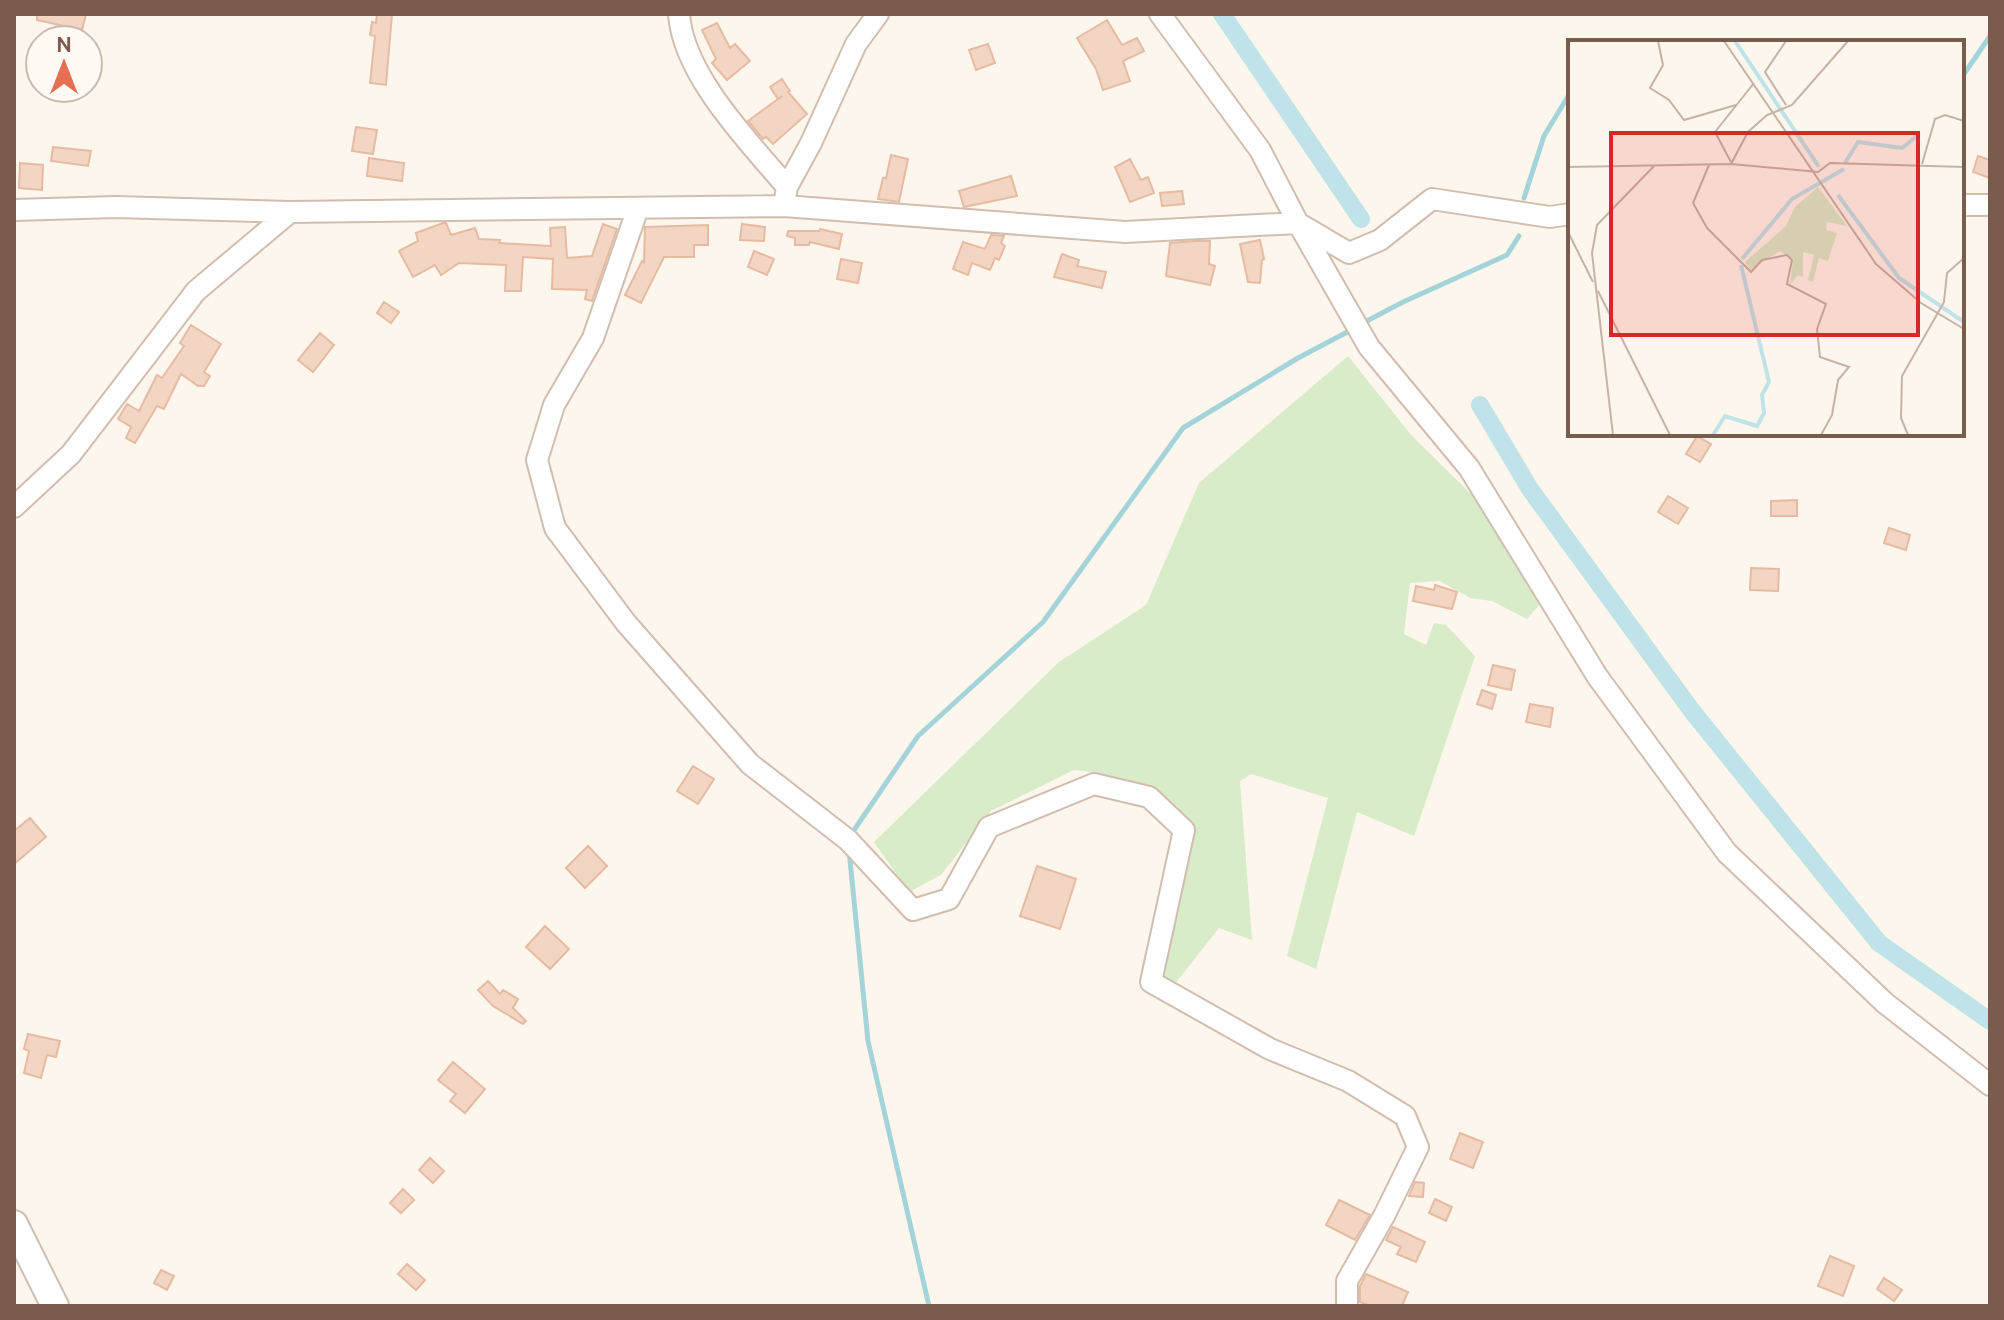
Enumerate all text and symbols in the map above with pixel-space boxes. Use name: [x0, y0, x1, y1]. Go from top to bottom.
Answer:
north arrow: [24, 24, 104, 104]
text: N: [56, 31, 72, 58]
inset map: [1568, 40, 1964, 436]

